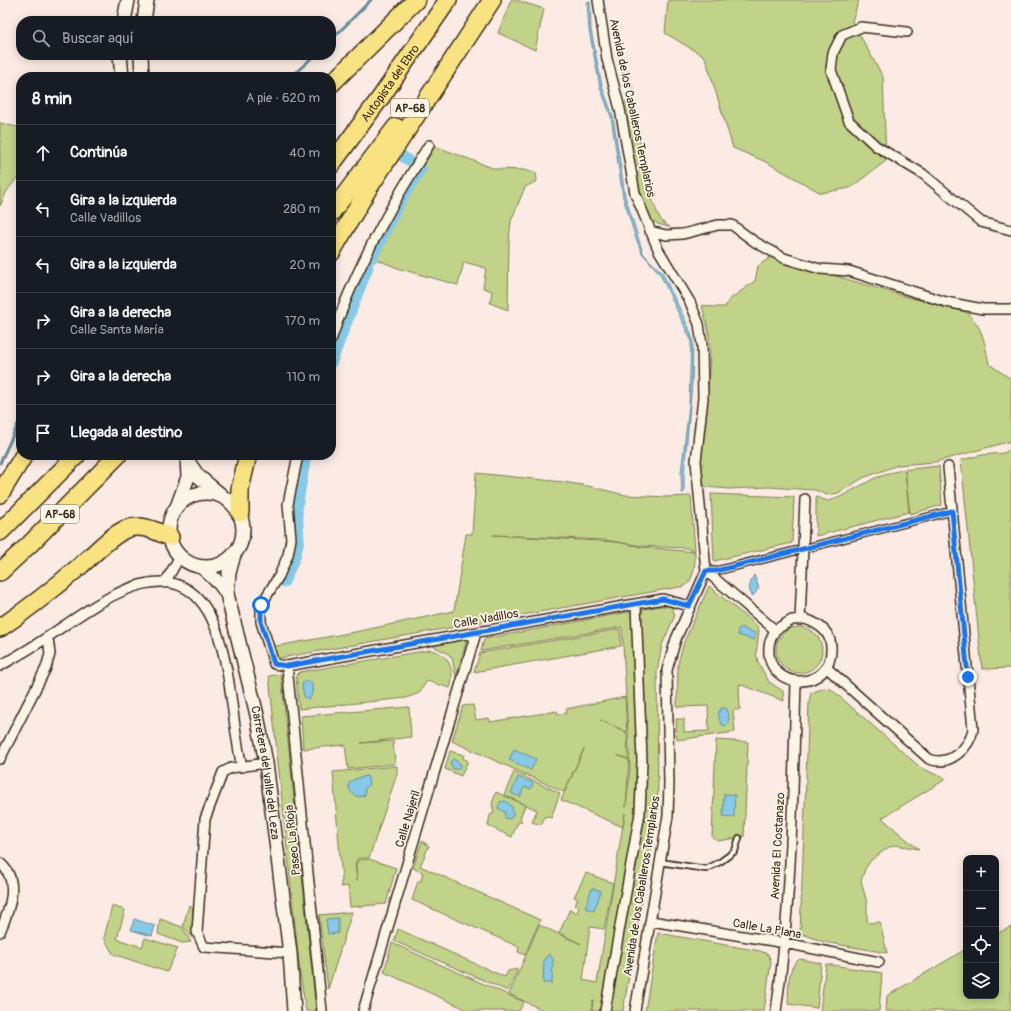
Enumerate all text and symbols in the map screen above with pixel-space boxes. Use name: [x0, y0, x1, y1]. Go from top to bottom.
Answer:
search box: [16, 16, 336, 60]
street label: Avenida de los Caballeros Templarios: [606, 17, 658, 199]
icon: search: [30, 27, 52, 49]
text: Buscar aquí: [62, 29, 134, 48]
street label: Autopista del Ebro: [358, 41, 423, 125]
text: 8 min: [32, 88, 72, 109]
text: A pie · 620 m: [246, 90, 320, 106]
road number: AP-68: [391, 99, 429, 117]
icon: ahead: [32, 142, 54, 164]
text: Continúa: [70, 143, 127, 162]
text: 40 m: [289, 145, 320, 161]
text: Gira a la izquierda: [70, 191, 177, 210]
icon: left: [32, 198, 54, 220]
text: 280 m: [283, 201, 320, 217]
text: Calle Vadillos: [70, 210, 141, 226]
icon: left: [32, 254, 54, 276]
text: Gira a la izquierda: [70, 255, 177, 274]
text: 20 m: [289, 257, 320, 273]
text: Gira a la derecha: [70, 303, 171, 322]
icon: right: [32, 310, 54, 332]
text: 170 m: [285, 313, 320, 329]
text: Calle Santa María: [70, 322, 164, 338]
icon: right: [32, 366, 54, 388]
text: Gira a la derecha: [70, 367, 171, 386]
text: 110 m: [287, 369, 320, 385]
icon: arrive: [32, 422, 54, 444]
text: Llegada al destino: [70, 423, 182, 442]
road number: AP-68: [41, 505, 79, 523]
route start: [252, 596, 270, 614]
street label: Calle Vadillos: [452, 606, 520, 632]
route end: [959, 668, 977, 686]
street label: Carretera del valle del Leza: [248, 704, 283, 841]
street label: Calle Najeril: [392, 789, 424, 849]
street label: Avenida El Costanazo: [768, 792, 788, 900]
street label: Avenida de los Caballeros Templarios: [620, 794, 664, 977]
street label: Paseo La Rioja: [282, 804, 304, 876]
map controls: [963, 855, 999, 999]
button: +: [963, 855, 999, 891]
button: −: [963, 891, 999, 927]
street label: Calle La Plana: [732, 916, 803, 942]
button: locate: [963, 927, 999, 963]
button: layers: [963, 963, 999, 999]

